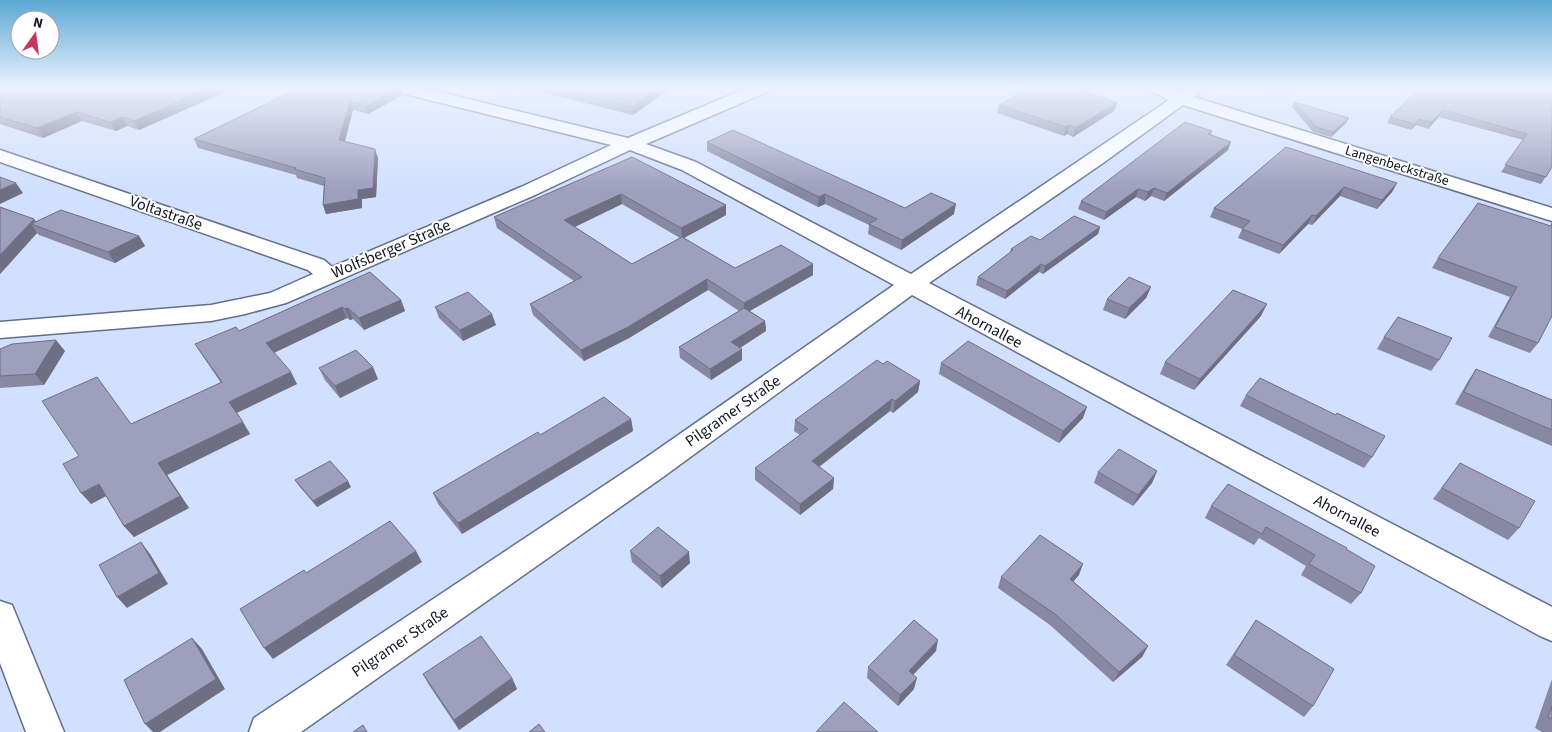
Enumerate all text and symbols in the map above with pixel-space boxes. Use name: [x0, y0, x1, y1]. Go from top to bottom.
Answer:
north arrow: [10, 10, 60, 60]
text: N: [31, 13, 45, 34]
street label: Langenbeckstraße: [1342, 141, 1452, 191]
street label: Voltastraße: [126, 190, 206, 236]
street label: Wolfsberger Straße: [328, 214, 454, 284]
street label: Ahornallee: [952, 300, 1026, 354]
street label: Pilgramer Straße: [681, 370, 785, 452]
street label: Ahornallee: [1310, 489, 1384, 543]
street label: Pilgramer Straße: [347, 601, 453, 683]

